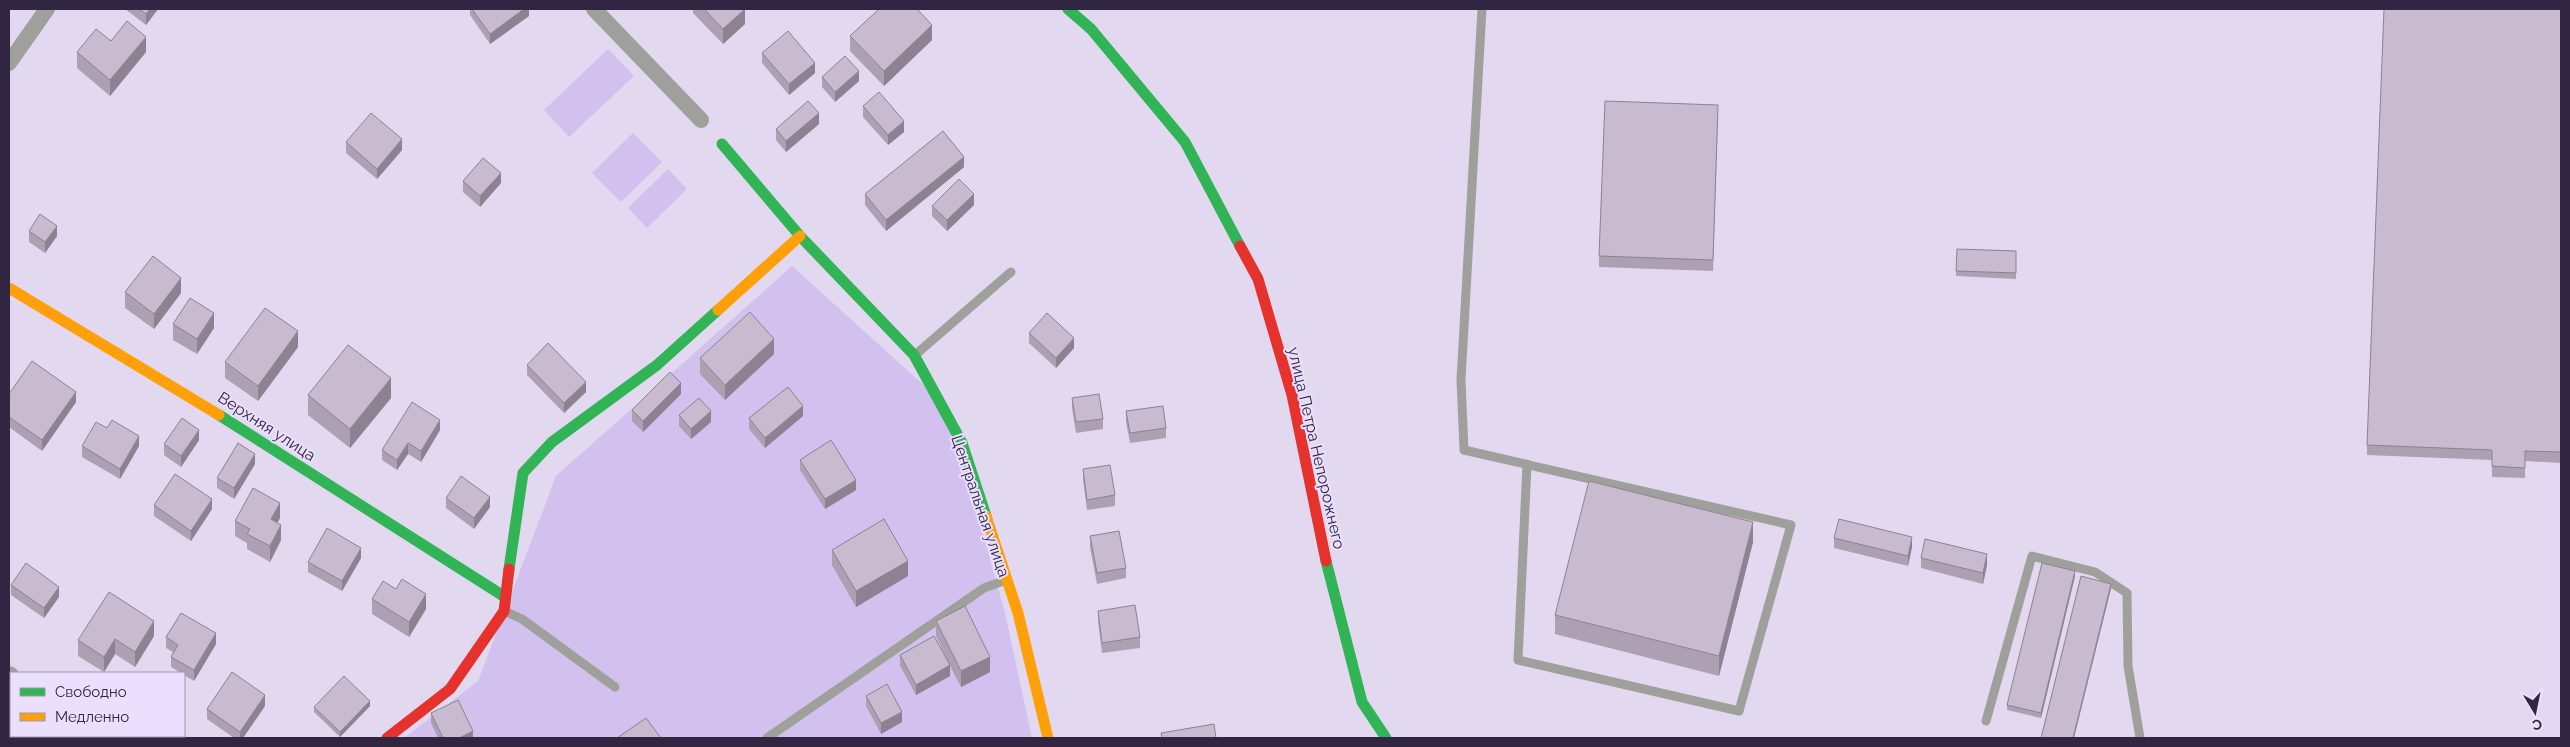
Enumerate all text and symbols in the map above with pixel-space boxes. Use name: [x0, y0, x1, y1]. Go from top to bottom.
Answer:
street label: улица Петра Непорожнего: [1284, 345, 1349, 551]
street label: Верхняя улица: [214, 388, 319, 465]
street label: Центральная улица: [947, 433, 1014, 580]
legend: [10, 672, 185, 737]
text: Свободно: [55, 683, 127, 701]
north arrow: [2510, 687, 2560, 737]
text: Медленно: [55, 708, 129, 726]
text: С: [2531, 716, 2543, 734]

